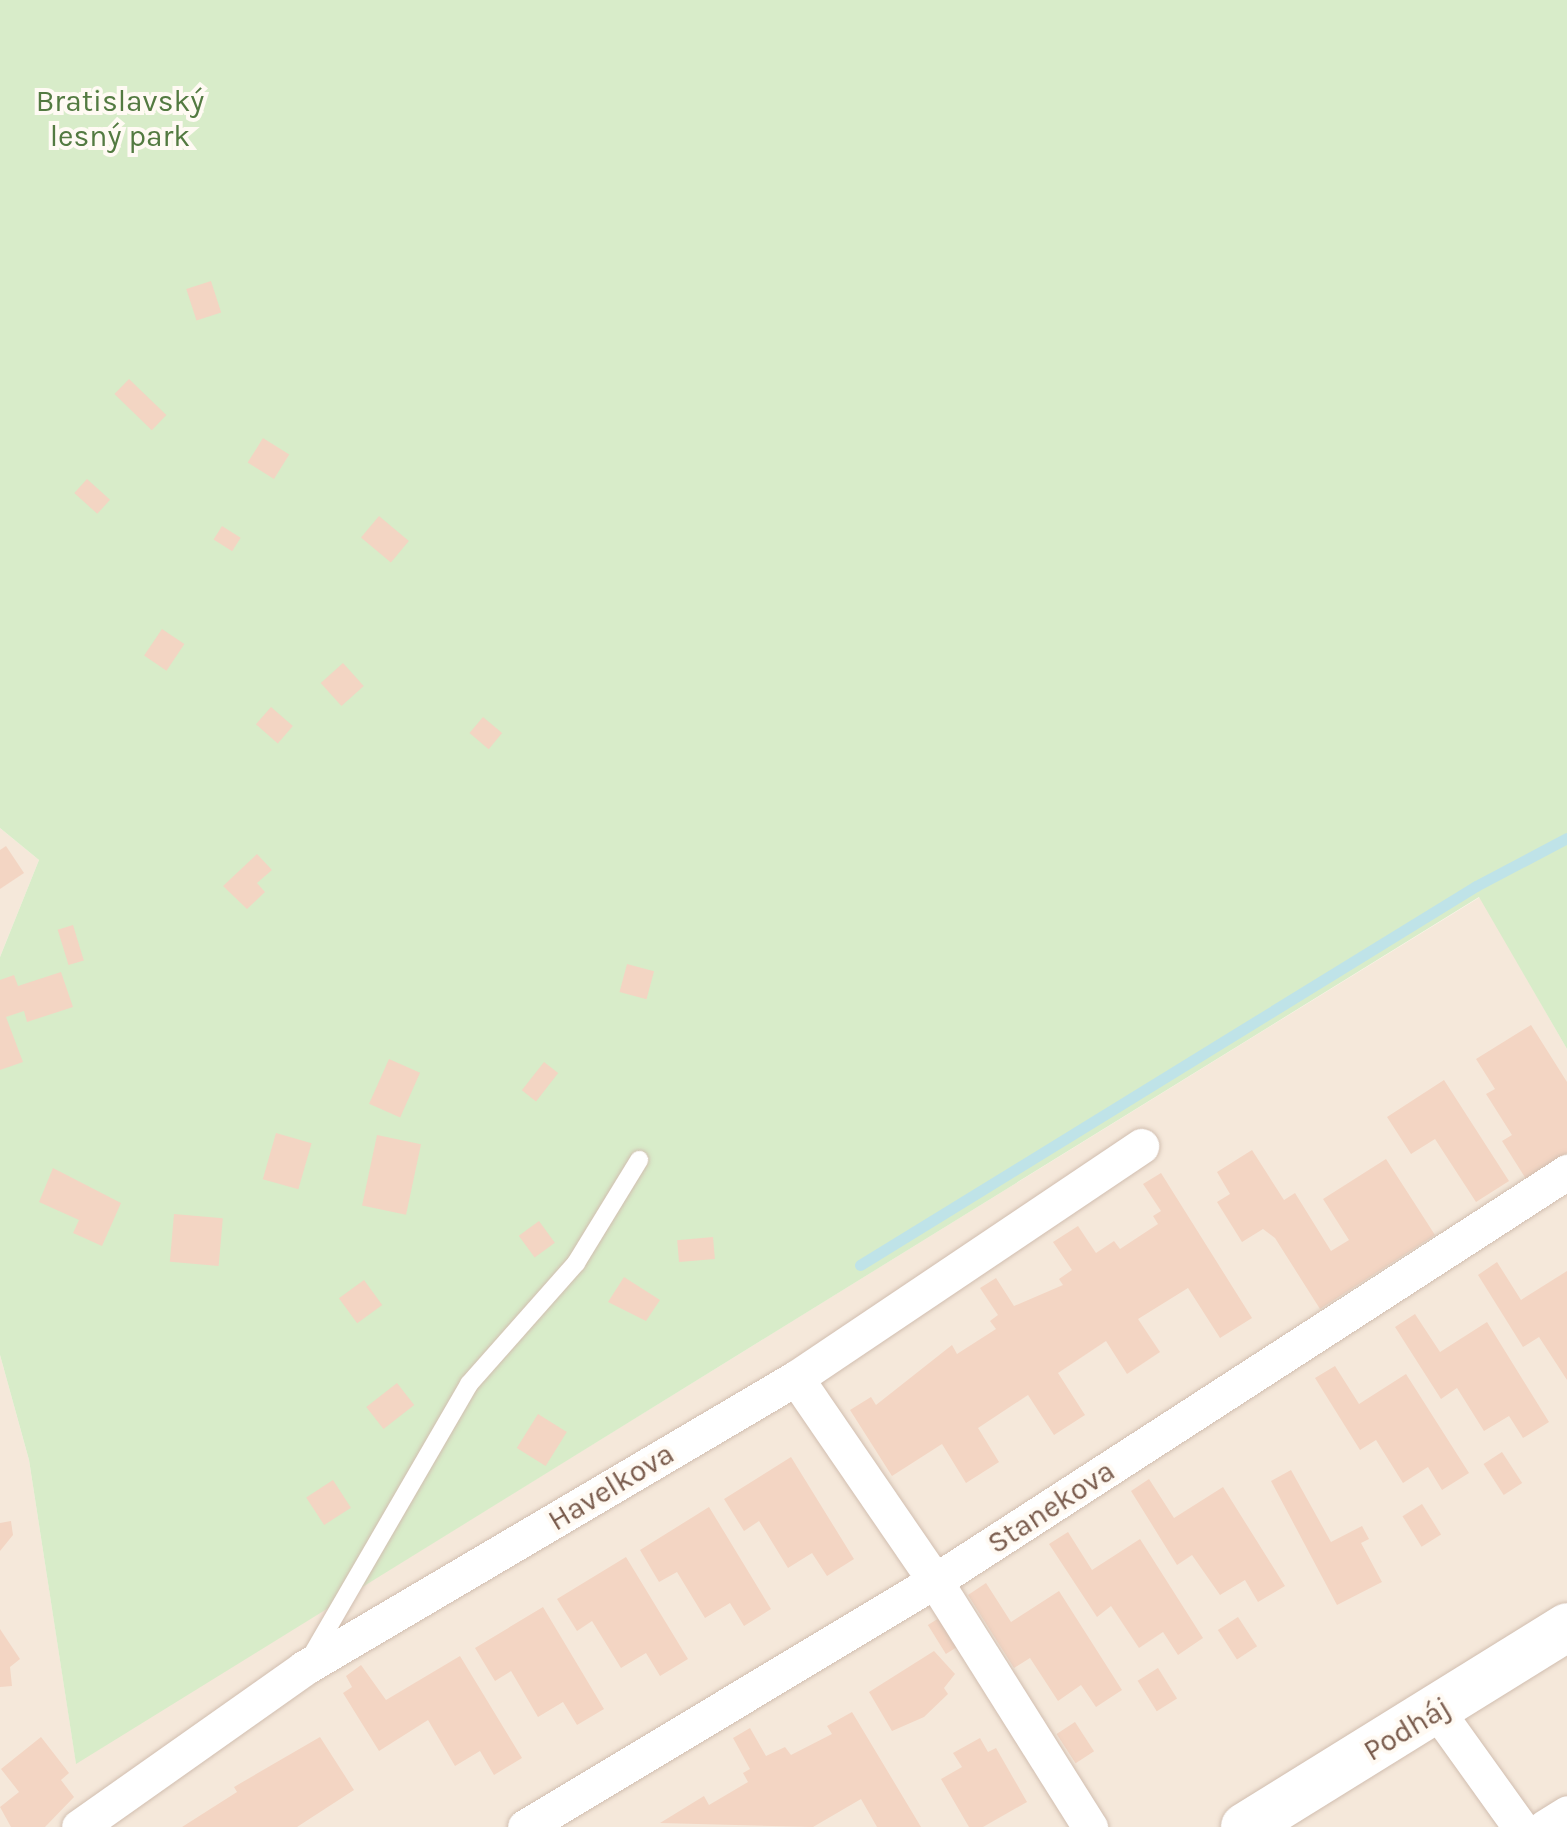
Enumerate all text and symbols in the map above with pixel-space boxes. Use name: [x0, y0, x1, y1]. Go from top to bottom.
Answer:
park label: Bratislavský lesný park: [36, 83, 204, 154]
street label: Havelkova: [542, 1435, 680, 1539]
street label: Stanekova: [981, 1453, 1121, 1561]
street label: Podháj: [1357, 1689, 1457, 1769]

